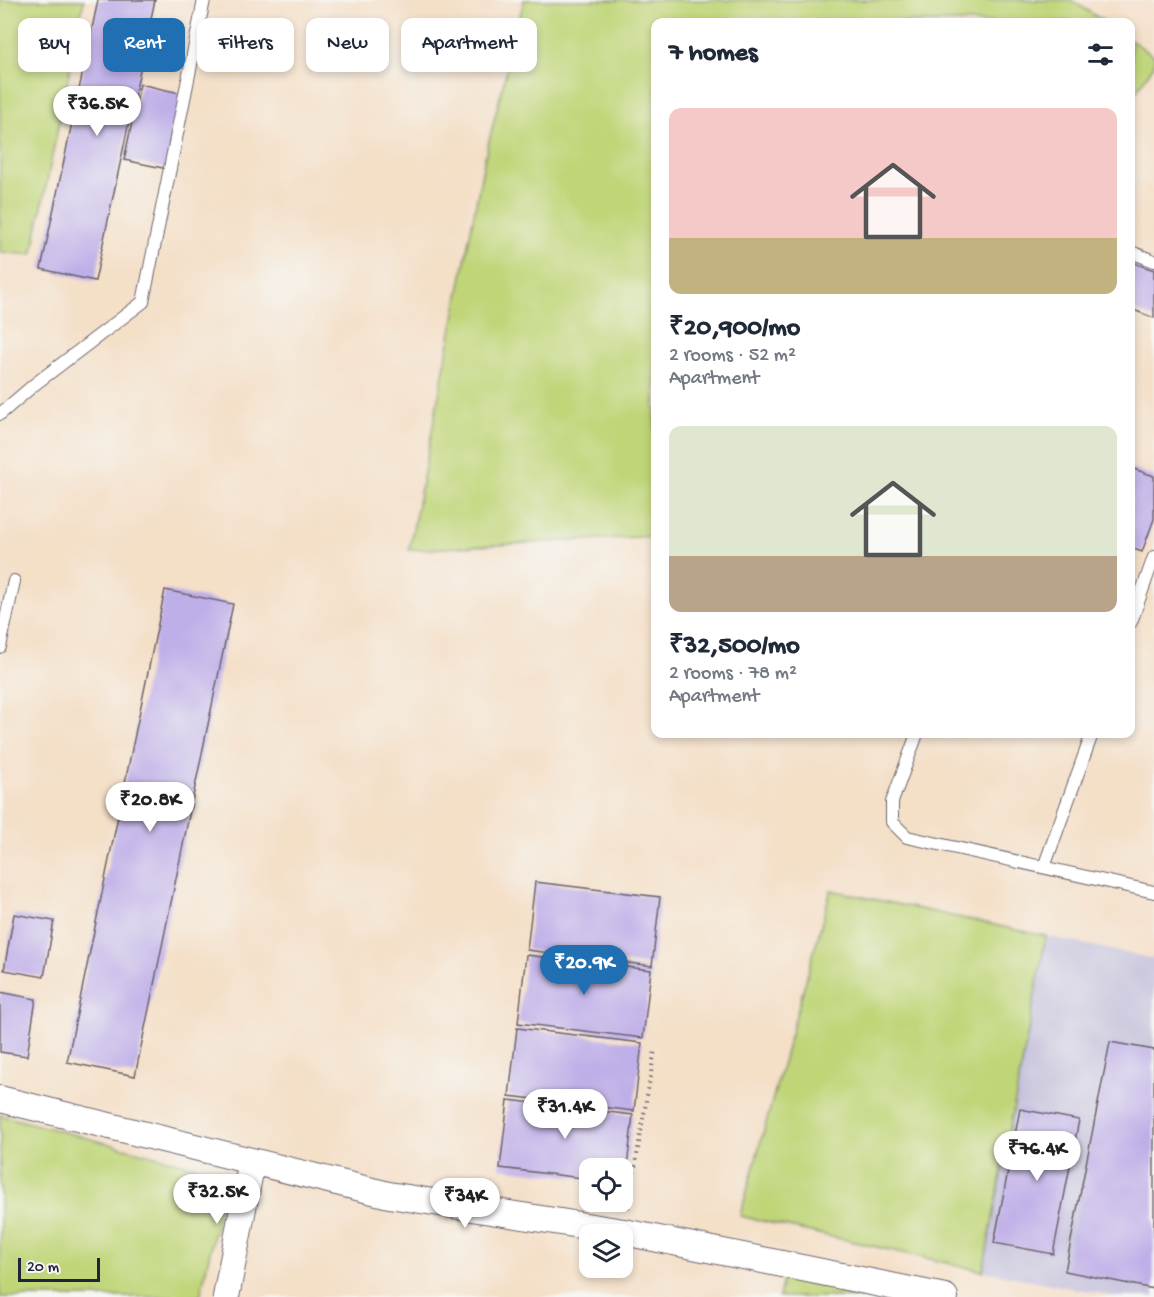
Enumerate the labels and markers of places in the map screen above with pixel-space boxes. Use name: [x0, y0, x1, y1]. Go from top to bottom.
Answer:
pin: ₹36.5K: [48, 86, 146, 137]
pin: ₹20.8K: [101, 782, 199, 833]
pin: ₹20.9K: [535, 945, 633, 996]
pin: ₹31.4K: [516, 1089, 614, 1140]
pin: ₹76.4K: [988, 1131, 1086, 1182]
pin: ₹32.5K: [168, 1174, 266, 1225]
pin: ₹34K: [429, 1178, 501, 1229]

